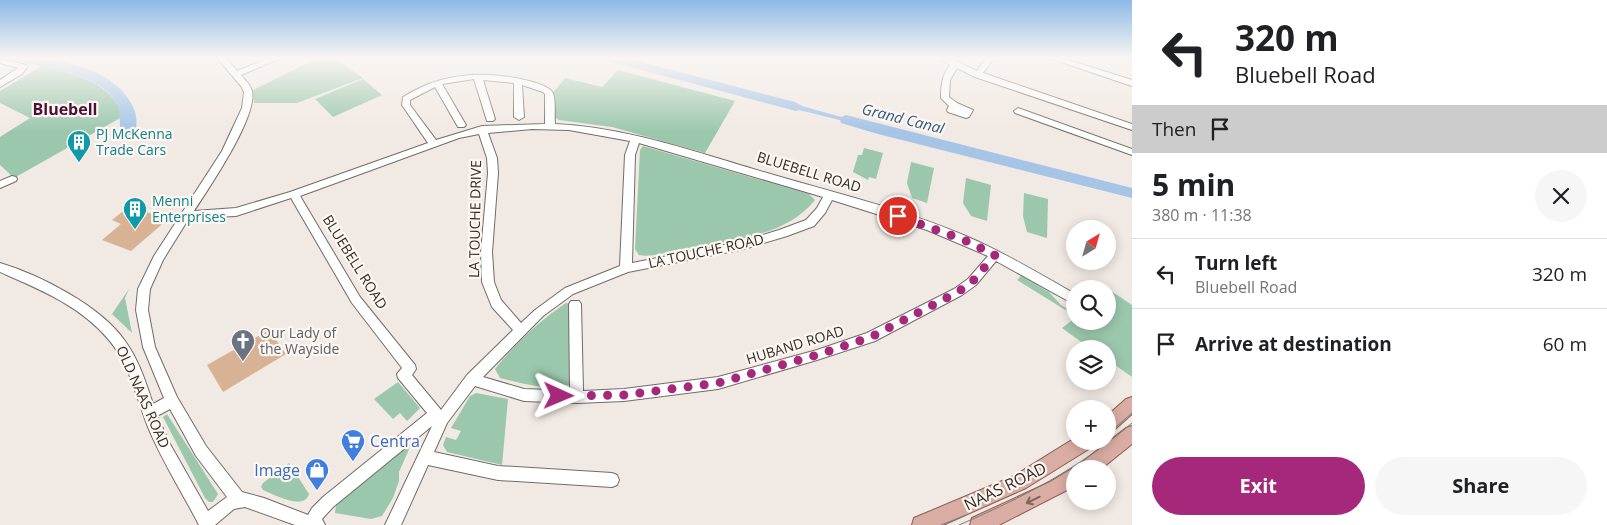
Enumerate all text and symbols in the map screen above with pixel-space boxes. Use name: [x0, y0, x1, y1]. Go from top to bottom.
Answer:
text: 320 m: [1235, 14, 1339, 61]
icon: left: [1152, 20, 1217, 85]
text: Bluebell Road: [1235, 59, 1376, 89]
district label: Bluebell: [33, 98, 97, 120]
water label: Grand Canal: [860, 98, 948, 138]
icon: arrive: [1206, 115, 1234, 143]
text: Then: [1152, 116, 1196, 142]
place label: PJ McKenna Trade Cars: [96, 124, 173, 159]
building icon: PJ McKenna Trade Cars: [66, 129, 92, 163]
street label: BLUEBELL ROAD: [755, 147, 864, 196]
street label: LA TOUCHE DRIVE: [464, 160, 485, 278]
text: 5 min: [1152, 164, 1235, 205]
button: close: [1535, 170, 1587, 222]
place label: Menni Enterprises: [152, 191, 226, 226]
pin: [877, 195, 919, 237]
building icon: Menni Enterprises: [122, 196, 148, 230]
icon: arrive: [884, 202, 912, 230]
text: 380 m · 11:38: [1152, 204, 1252, 226]
street label: BLUEBELL ROAD: [319, 211, 392, 313]
north arrow: [1066, 220, 1116, 270]
map controls: [1066, 220, 1116, 510]
street label: LA TOUCHE ROAD: [646, 229, 765, 272]
text: Turn left: [1195, 250, 1277, 276]
icon: left: [1152, 260, 1180, 288]
text: 320 m: [1532, 261, 1587, 287]
text: Bluebell Road: [1195, 276, 1297, 298]
button: search: [1066, 280, 1116, 330]
street label: HUBAND ROAD: [744, 321, 846, 368]
place label: Our Lady of the Wayside: [260, 323, 340, 358]
church icon: Our Lady of the Wayside: [230, 328, 256, 362]
icon: arrive: [1152, 330, 1180, 358]
text: Arrive at destination: [1195, 331, 1392, 357]
text: 60 m: [1543, 331, 1587, 357]
button: layers: [1066, 340, 1116, 390]
street label: OLD NAAS ROAD: [112, 343, 175, 451]
position arrow: [532, 369, 584, 421]
button: +: [1066, 400, 1116, 450]
supermarket icon: Centra: [340, 428, 366, 462]
place label: Centra: [370, 430, 420, 452]
shop icon: Image: [304, 457, 330, 491]
street label: NAAS ROAD: [960, 457, 1050, 515]
button: Exit: [1152, 457, 1365, 515]
button: Share: [1375, 457, 1587, 515]
place label: Image: [254, 459, 300, 481]
button: −: [1066, 460, 1116, 510]
one-way arrow: [1025, 495, 1040, 505]

